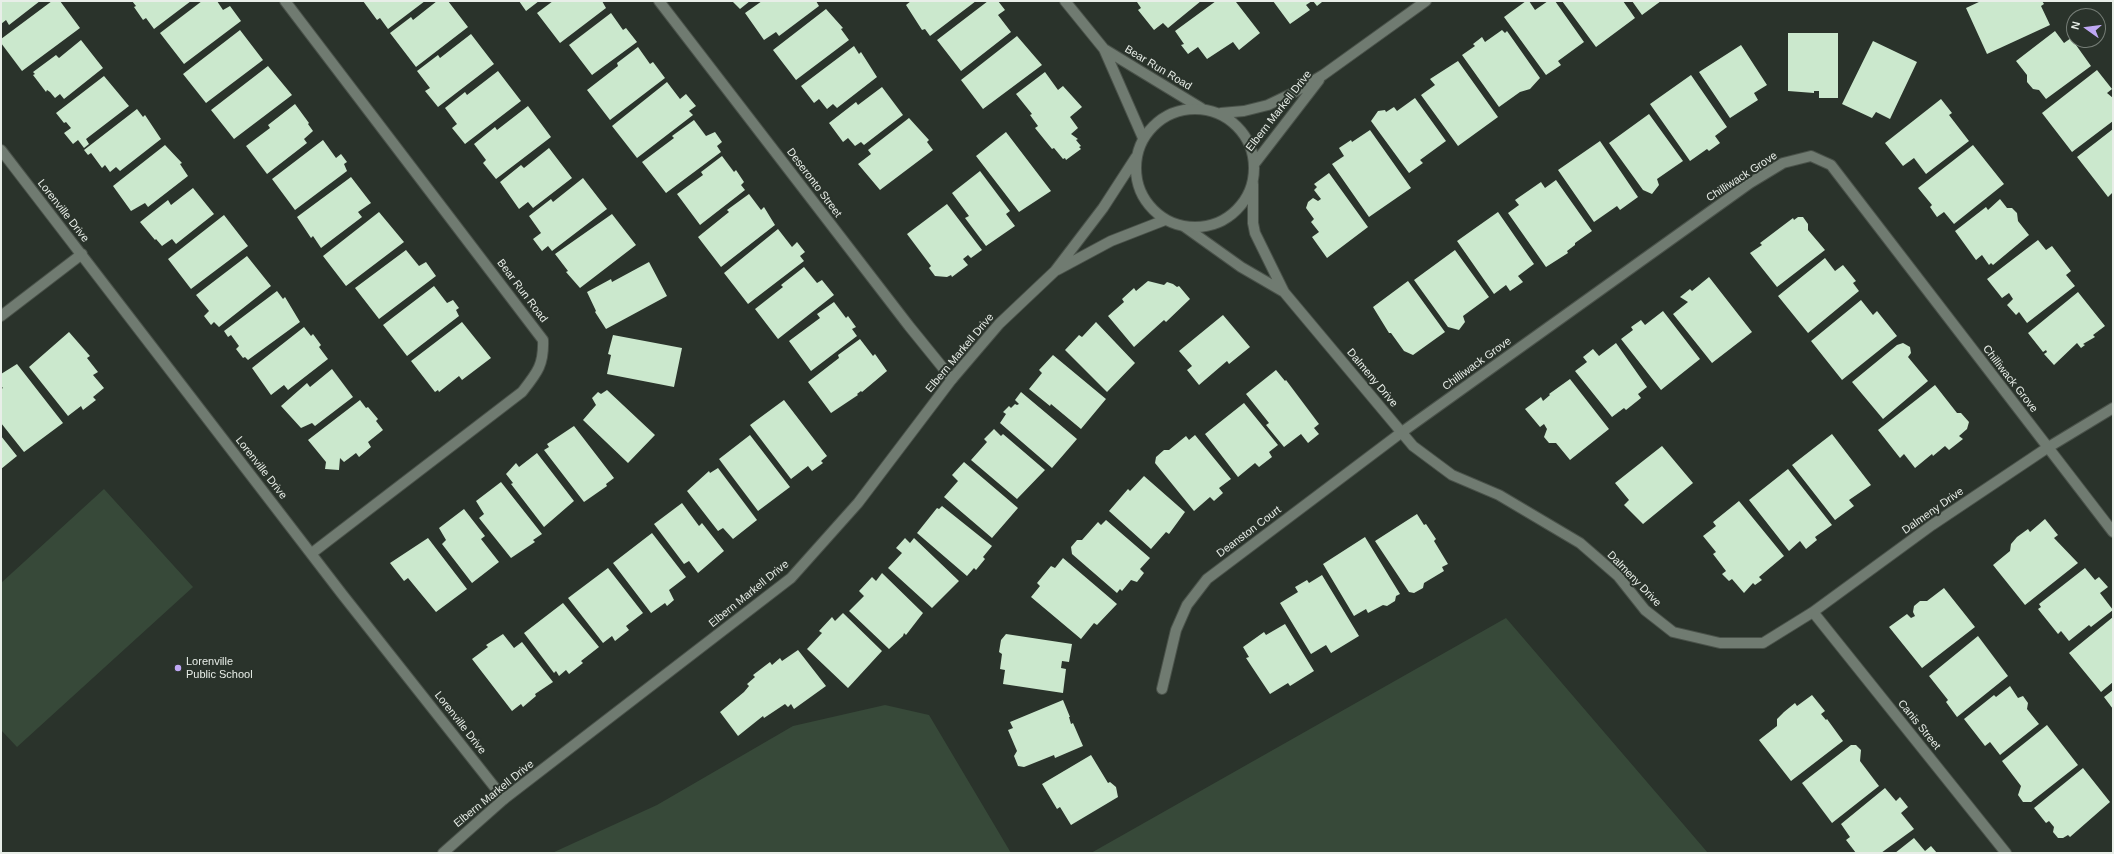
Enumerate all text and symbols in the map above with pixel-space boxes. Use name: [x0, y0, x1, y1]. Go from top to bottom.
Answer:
north arrow: [2066, 8, 2106, 48]
text: N: [2069, 20, 2082, 31]
street label: Bear Run Road: [1122, 43, 1194, 93]
street label: Elbern Markell Drive: [1243, 68, 1315, 154]
street label: Deseronto Street: [784, 146, 844, 220]
street label: Chilliwack Grove: [1704, 149, 1780, 205]
street label: Lorenville Drive: [34, 177, 92, 245]
street label: Bear Run Road: [494, 257, 550, 325]
street label: Elbern Markell Drive: [923, 311, 997, 395]
street label: Chilliwack Grove: [1440, 335, 1514, 393]
street label: Chilliwack Grove: [1980, 343, 2040, 415]
street label: Dalmeny Drive: [1344, 346, 1400, 410]
street label: Lorenville Drive: [232, 434, 290, 502]
street label: Dalmeny Drive: [1900, 485, 1966, 537]
street label: Deanston Court: [1214, 504, 1284, 560]
street label: Dalmeny Drive: [1604, 548, 1664, 610]
street label: Elbern Markell Drive: [706, 558, 792, 630]
place label: Lorenville Public School: [186, 655, 253, 681]
marker: Lorenville Public School: [173, 663, 183, 673]
street label: Lorenville Drive: [431, 689, 489, 757]
street label: Canis Street: [1895, 697, 1943, 753]
street label: Elbern Markell Drive: [451, 758, 537, 830]

